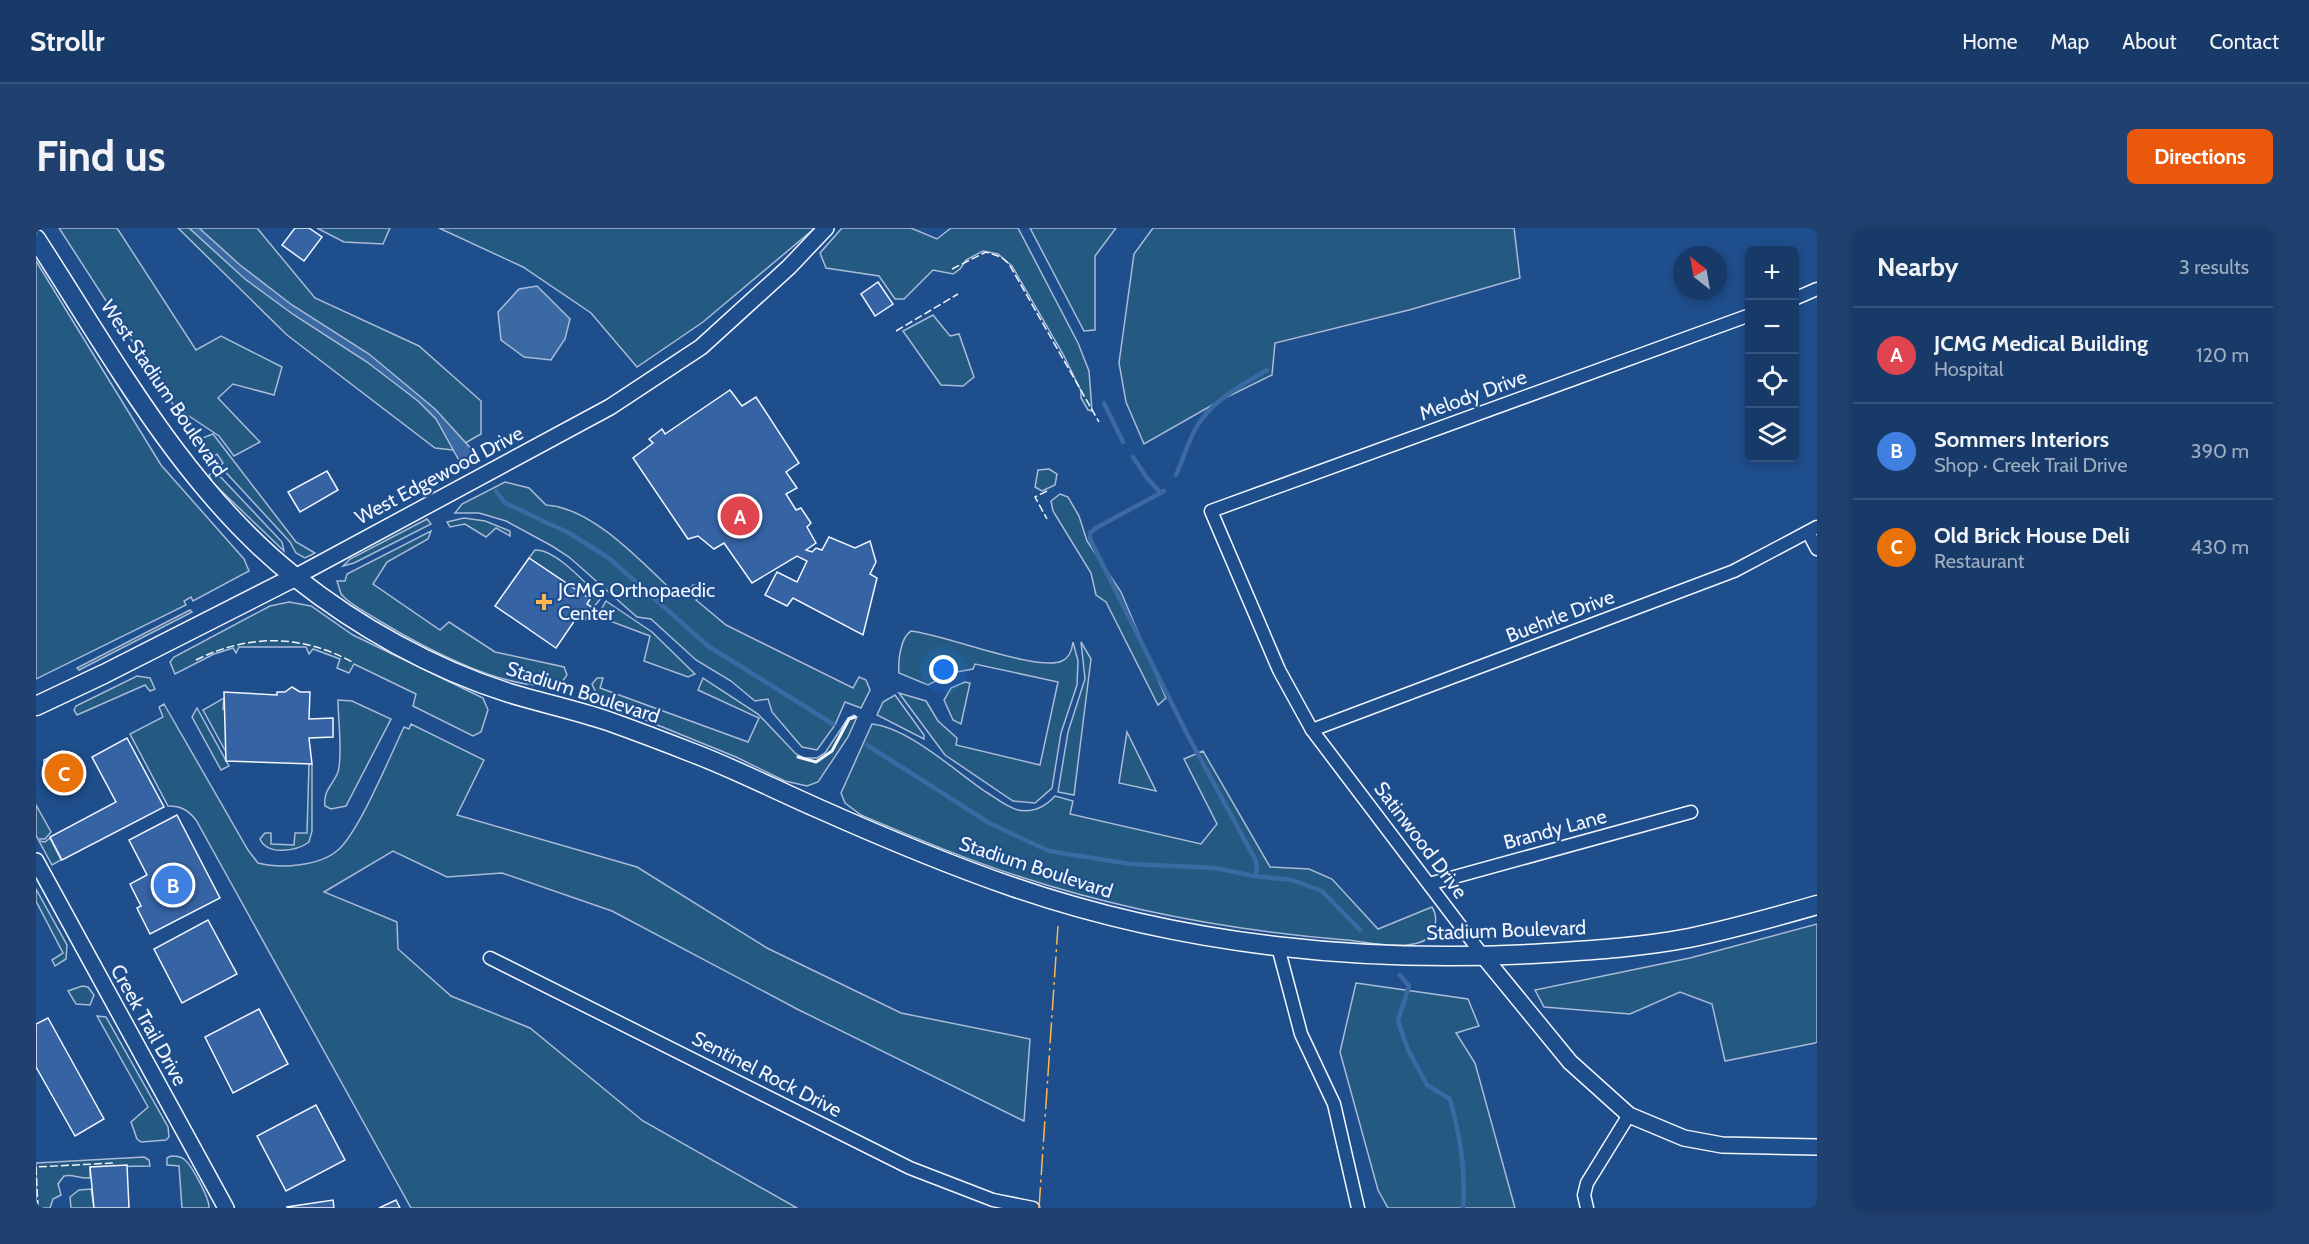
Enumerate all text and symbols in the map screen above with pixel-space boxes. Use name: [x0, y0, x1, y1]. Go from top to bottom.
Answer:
text: Strollr: [30, 24, 104, 58]
text: Home: [1962, 29, 2018, 54]
text: Map: [2051, 29, 2089, 54]
text: About: [2122, 29, 2176, 54]
text: Contact: [2209, 29, 2279, 54]
button: Directions: [2127, 129, 2273, 184]
text: Find us: [36, 130, 165, 182]
north arrow: [1673, 246, 1727, 300]
map controls: [1745, 246, 1799, 462]
button: +: [1745, 246, 1799, 300]
text: Nearby: [1877, 251, 1958, 283]
text: 3 results: [2179, 255, 2249, 279]
street label: West Stadium Boulevard: [96, 295, 232, 481]
button: −: [1745, 300, 1799, 354]
text: JCMG Medical Building: [1934, 330, 2148, 357]
text: A: [1890, 343, 1903, 367]
text: 120 m: [2196, 343, 2249, 367]
button: locate: [1745, 354, 1799, 408]
text: Hospital: [1934, 357, 2004, 381]
street label: Melody Drive: [1416, 364, 1530, 426]
button: layers: [1745, 408, 1799, 462]
street label: West Edgewood Drive: [351, 421, 527, 529]
text: Sommers Interiors: [1934, 426, 2109, 453]
text: B: [1890, 439, 1903, 463]
text: 390 m: [2191, 439, 2249, 463]
text: Shop · Creek Trail Drive: [1934, 453, 2127, 477]
pin: A: [720, 494, 760, 538]
text: Old Brick House Deli: [1934, 522, 2130, 549]
text: C: [1890, 535, 1903, 559]
text: 430 m: [2191, 535, 2249, 559]
text: Restaurant: [1934, 549, 2025, 573]
place label: JCMG Orthopaedic Center: [557, 578, 715, 625]
street label: Buehrle Drive: [1503, 584, 1617, 648]
marker: JCMG Orthopaedic Center: [535, 593, 553, 611]
your location: [929, 655, 958, 684]
street label: Stadium Boulevard: [503, 656, 663, 728]
pin: C: [45, 750, 84, 796]
street label: Satinwood Drive: [1369, 777, 1473, 903]
street label: Brandy Lane: [1501, 804, 1609, 854]
street label: Stadium Boulevard: [956, 831, 1116, 903]
pin: B: [154, 862, 192, 908]
street label: Stadium Boulevard: [1425, 915, 1587, 945]
street label: Creek Trail Drive: [106, 960, 192, 1090]
street label: Sentinel Rock Drive: [688, 1026, 846, 1122]

